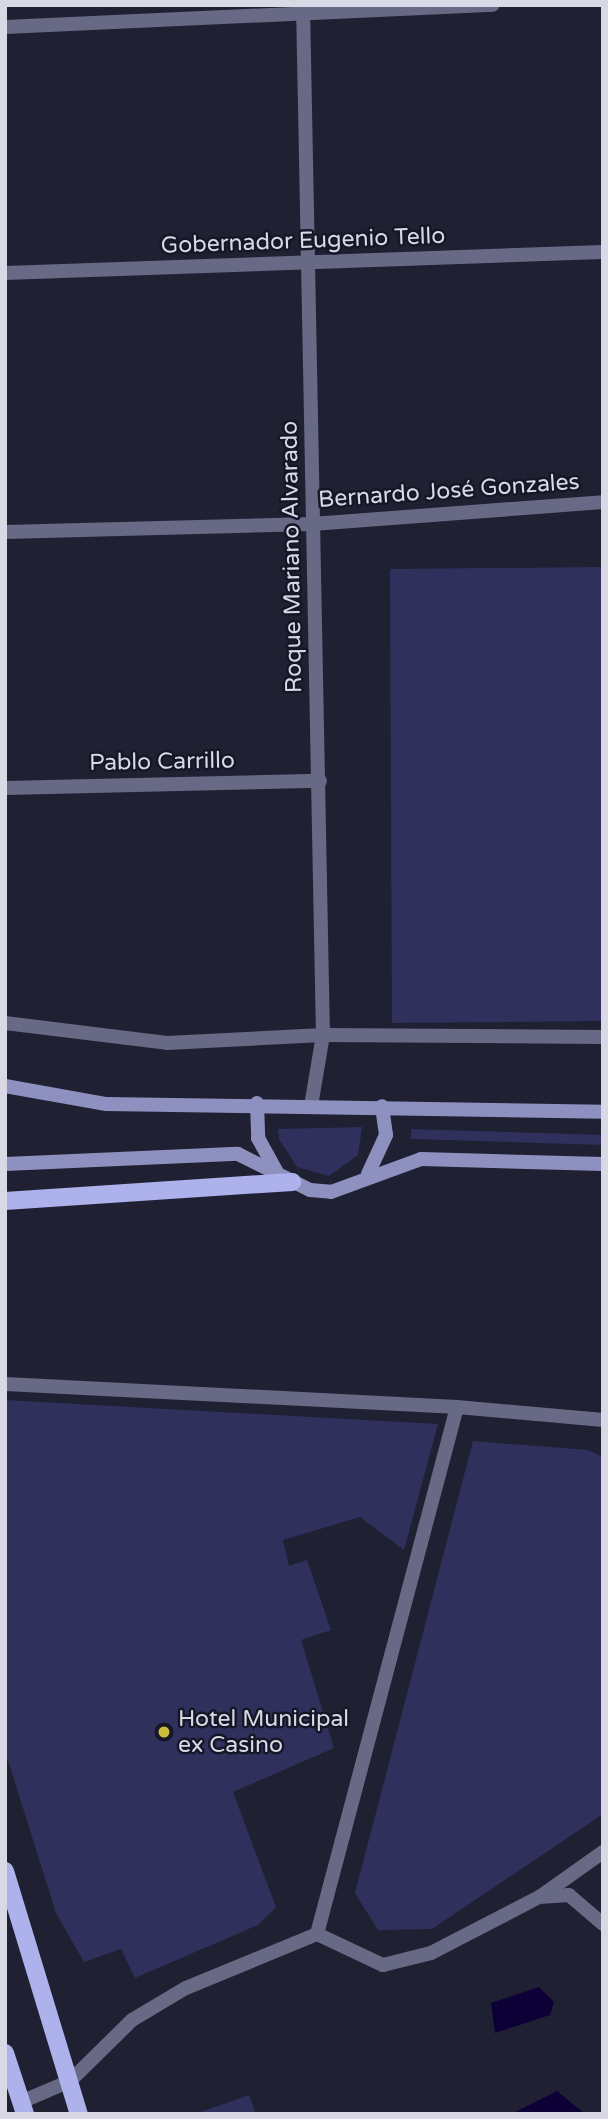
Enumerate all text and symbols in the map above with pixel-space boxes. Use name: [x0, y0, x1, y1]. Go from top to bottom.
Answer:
street label: Gobernador Eugenio Tello: [160, 222, 446, 260]
street label: Roque Mariano Alvarado: [276, 421, 308, 693]
street label: Bernardo José Gonzales: [317, 468, 581, 514]
street label: Pablo Carrillo: [89, 747, 235, 777]
place label: Hotel Municipal ex Casino: [178, 1705, 349, 1759]
marker: Hotel Municipal ex Casino: [156, 1724, 172, 1740]

